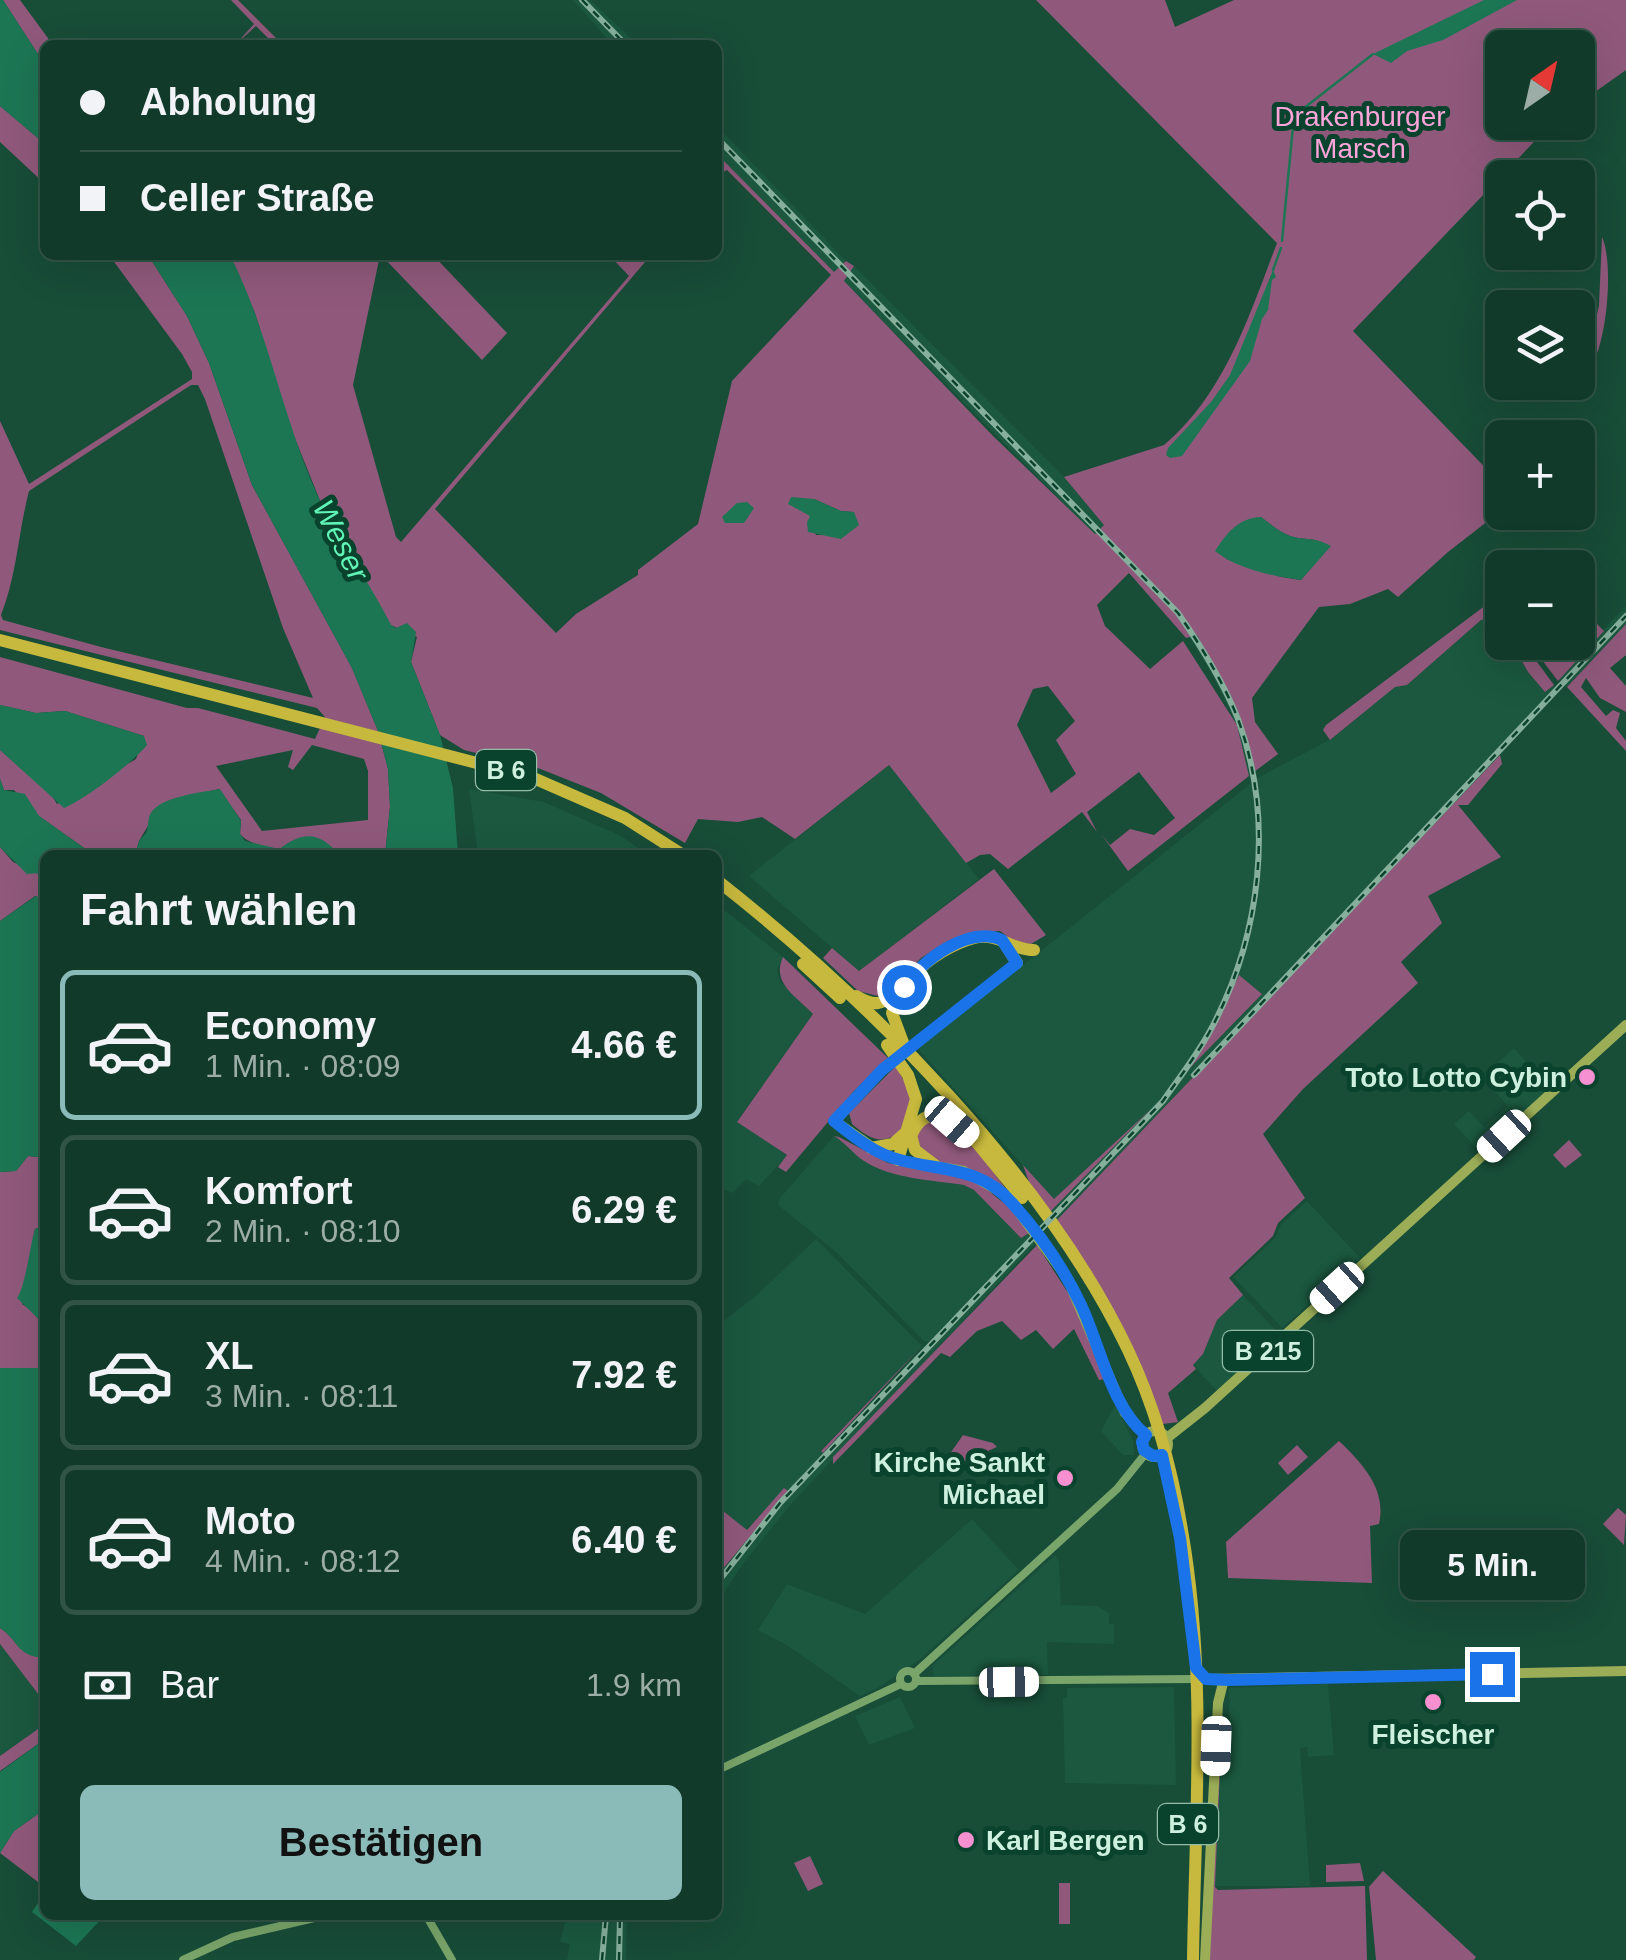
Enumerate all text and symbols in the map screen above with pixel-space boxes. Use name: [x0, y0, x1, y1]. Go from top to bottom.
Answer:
north arrow: [1485, 30, 1595, 140]
map controls: [1485, 30, 1595, 660]
text: Abholung: [140, 81, 317, 123]
park label: Drakenburger Marsch: [1274, 101, 1446, 164]
button: locate: [1485, 160, 1595, 270]
text: Celler Straße: [140, 177, 374, 219]
button: layers: [1485, 290, 1595, 400]
button: +: [1485, 420, 1595, 530]
water label: Weser: [307, 494, 376, 587]
button: −: [1485, 550, 1595, 660]
road number: B 6: [476, 750, 536, 790]
text: Fahrt wählen: [80, 884, 358, 935]
route start: [882, 965, 927, 1010]
icon: car: [85, 1000, 175, 1090]
text: Economy: [205, 1005, 376, 1047]
text: 4.66 €: [571, 1024, 677, 1066]
text: 1 Min. · 08:09: [205, 1048, 401, 1084]
place label: Toto Lotto Cybin: [1345, 1062, 1567, 1093]
marker: Toto Lotto Cybin: [1576, 1066, 1598, 1088]
car: [920, 1091, 984, 1153]
car: [1472, 1105, 1536, 1167]
icon: car: [85, 1165, 175, 1255]
text: Komfort: [205, 1170, 353, 1212]
text: 6.29 €: [571, 1189, 677, 1231]
text: 2 Min. · 08:10: [205, 1213, 401, 1249]
car: [1305, 1257, 1369, 1319]
icon: car: [85, 1330, 175, 1420]
road number: B 215: [1223, 1331, 1313, 1371]
text: XL: [205, 1335, 254, 1377]
text: 7.92 €: [571, 1354, 677, 1396]
text: 3 Min. · 08:11: [205, 1378, 398, 1414]
place label: Kirche Sankt Michael: [874, 1447, 1045, 1510]
marker: Kirche Sankt Michael: [1054, 1467, 1076, 1489]
icon: car: [85, 1495, 175, 1585]
text: Moto: [205, 1500, 296, 1542]
text: 6.40 €: [571, 1519, 677, 1561]
callout: 5 Min.: [1400, 1529, 1584, 1599]
text: 4 Min. · 08:12: [205, 1543, 401, 1579]
text: 5 Min.: [1447, 1547, 1538, 1583]
route end: [1470, 1652, 1515, 1697]
icon: cash: [80, 1658, 135, 1713]
text: Bar: [160, 1664, 219, 1706]
car: [979, 1666, 1039, 1698]
text: 1.9 km: [586, 1667, 682, 1703]
marker: Fleischer: [1422, 1691, 1444, 1713]
car: [1200, 1715, 1232, 1777]
place label: Fleischer: [1372, 1719, 1495, 1750]
button: Bestätigen: [80, 1785, 682, 1900]
road number: B 6: [1158, 1804, 1218, 1844]
place label: Karl Bergen: [986, 1825, 1145, 1856]
marker: Karl Bergen: [955, 1829, 977, 1851]

